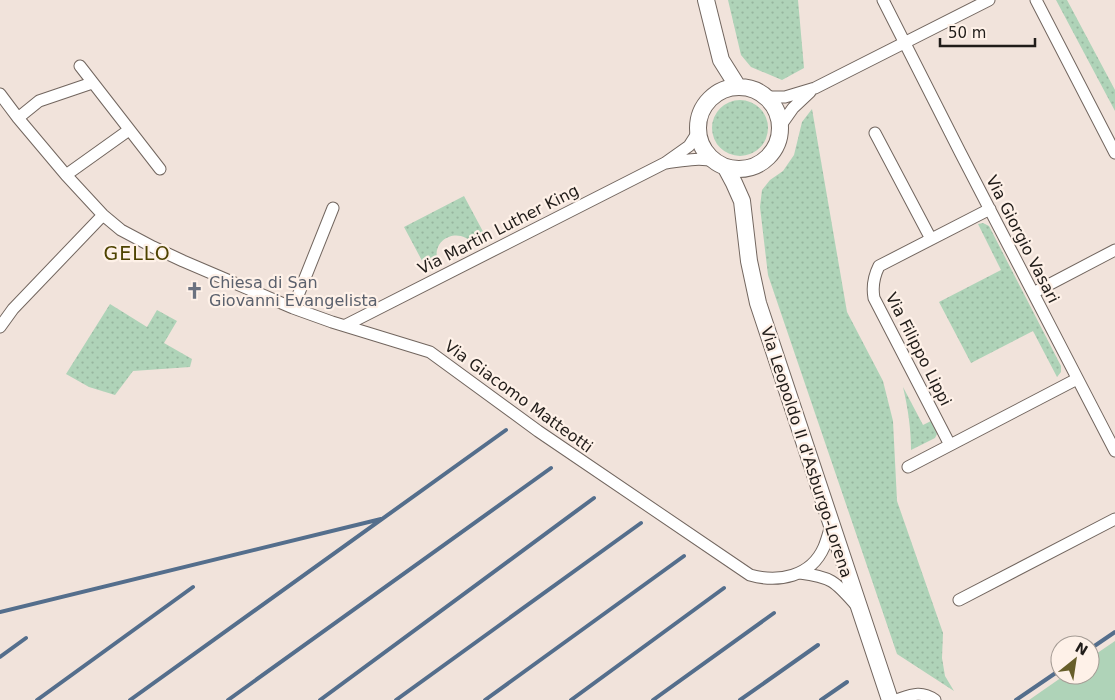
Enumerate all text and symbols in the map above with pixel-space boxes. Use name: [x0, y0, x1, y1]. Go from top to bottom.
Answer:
scale bar: [940, 15, 1035, 47]
text: 50 m: [948, 24, 986, 42]
street label: Via Giorgio Vasari: [982, 172, 1063, 306]
street label: Via Martin Luther King: [415, 181, 582, 278]
district label: GELLO: [103, 242, 171, 264]
place label: Chiesa di San Giovanni Evangelista: [209, 273, 378, 310]
church icon: Chiesa di San Giovanni Evangelista: [185, 281, 205, 301]
street label: Via Filippo Lippi: [882, 289, 955, 409]
street label: Via Leopoldo II d'Asburgo-Lorena: [757, 324, 856, 580]
street label: Via Giacomo Matteotti: [441, 336, 596, 457]
north arrow: [1050, 635, 1100, 685]
text: N: [1072, 639, 1091, 659]

